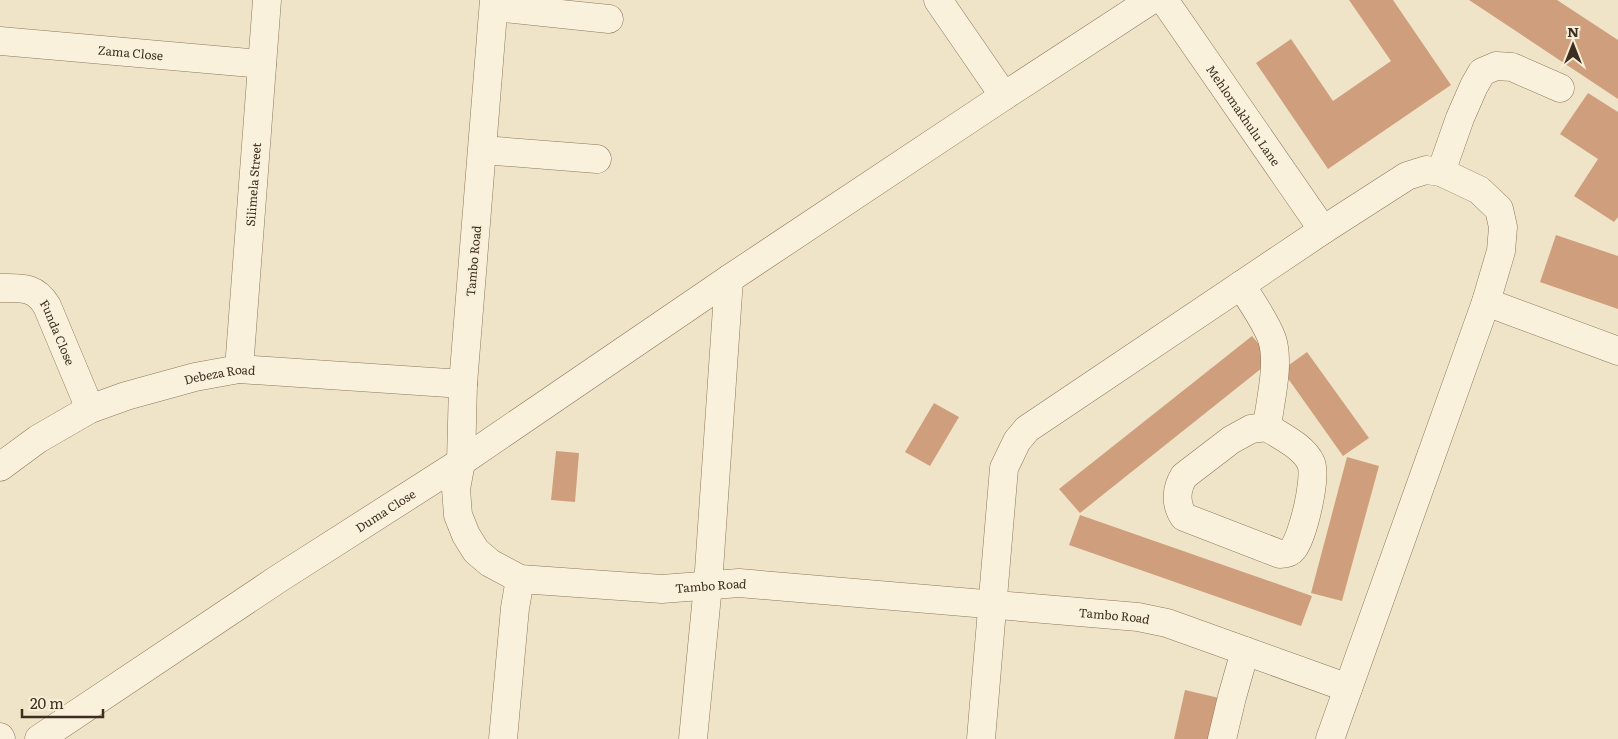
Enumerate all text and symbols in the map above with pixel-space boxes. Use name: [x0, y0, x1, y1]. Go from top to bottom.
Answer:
north arrow: [1548, 20, 1598, 70]
text: N: [1567, 21, 1579, 41]
street label: Zama Close: [97, 41, 164, 64]
street label: Mehlomakhulu Lane: [1202, 61, 1285, 169]
street label: Silimela Street: [241, 142, 265, 227]
street label: Tambo Road: [461, 224, 485, 297]
street label: Funda Close: [36, 295, 80, 368]
street label: Debeza Road: [182, 360, 257, 389]
street label: Duma Close: [352, 484, 419, 536]
street label: Tambo Road: [674, 574, 748, 597]
street label: Tambo Road: [1078, 603, 1152, 628]
scale bar: [22, 686, 104, 718]
text: 20 m: [30, 691, 64, 714]

